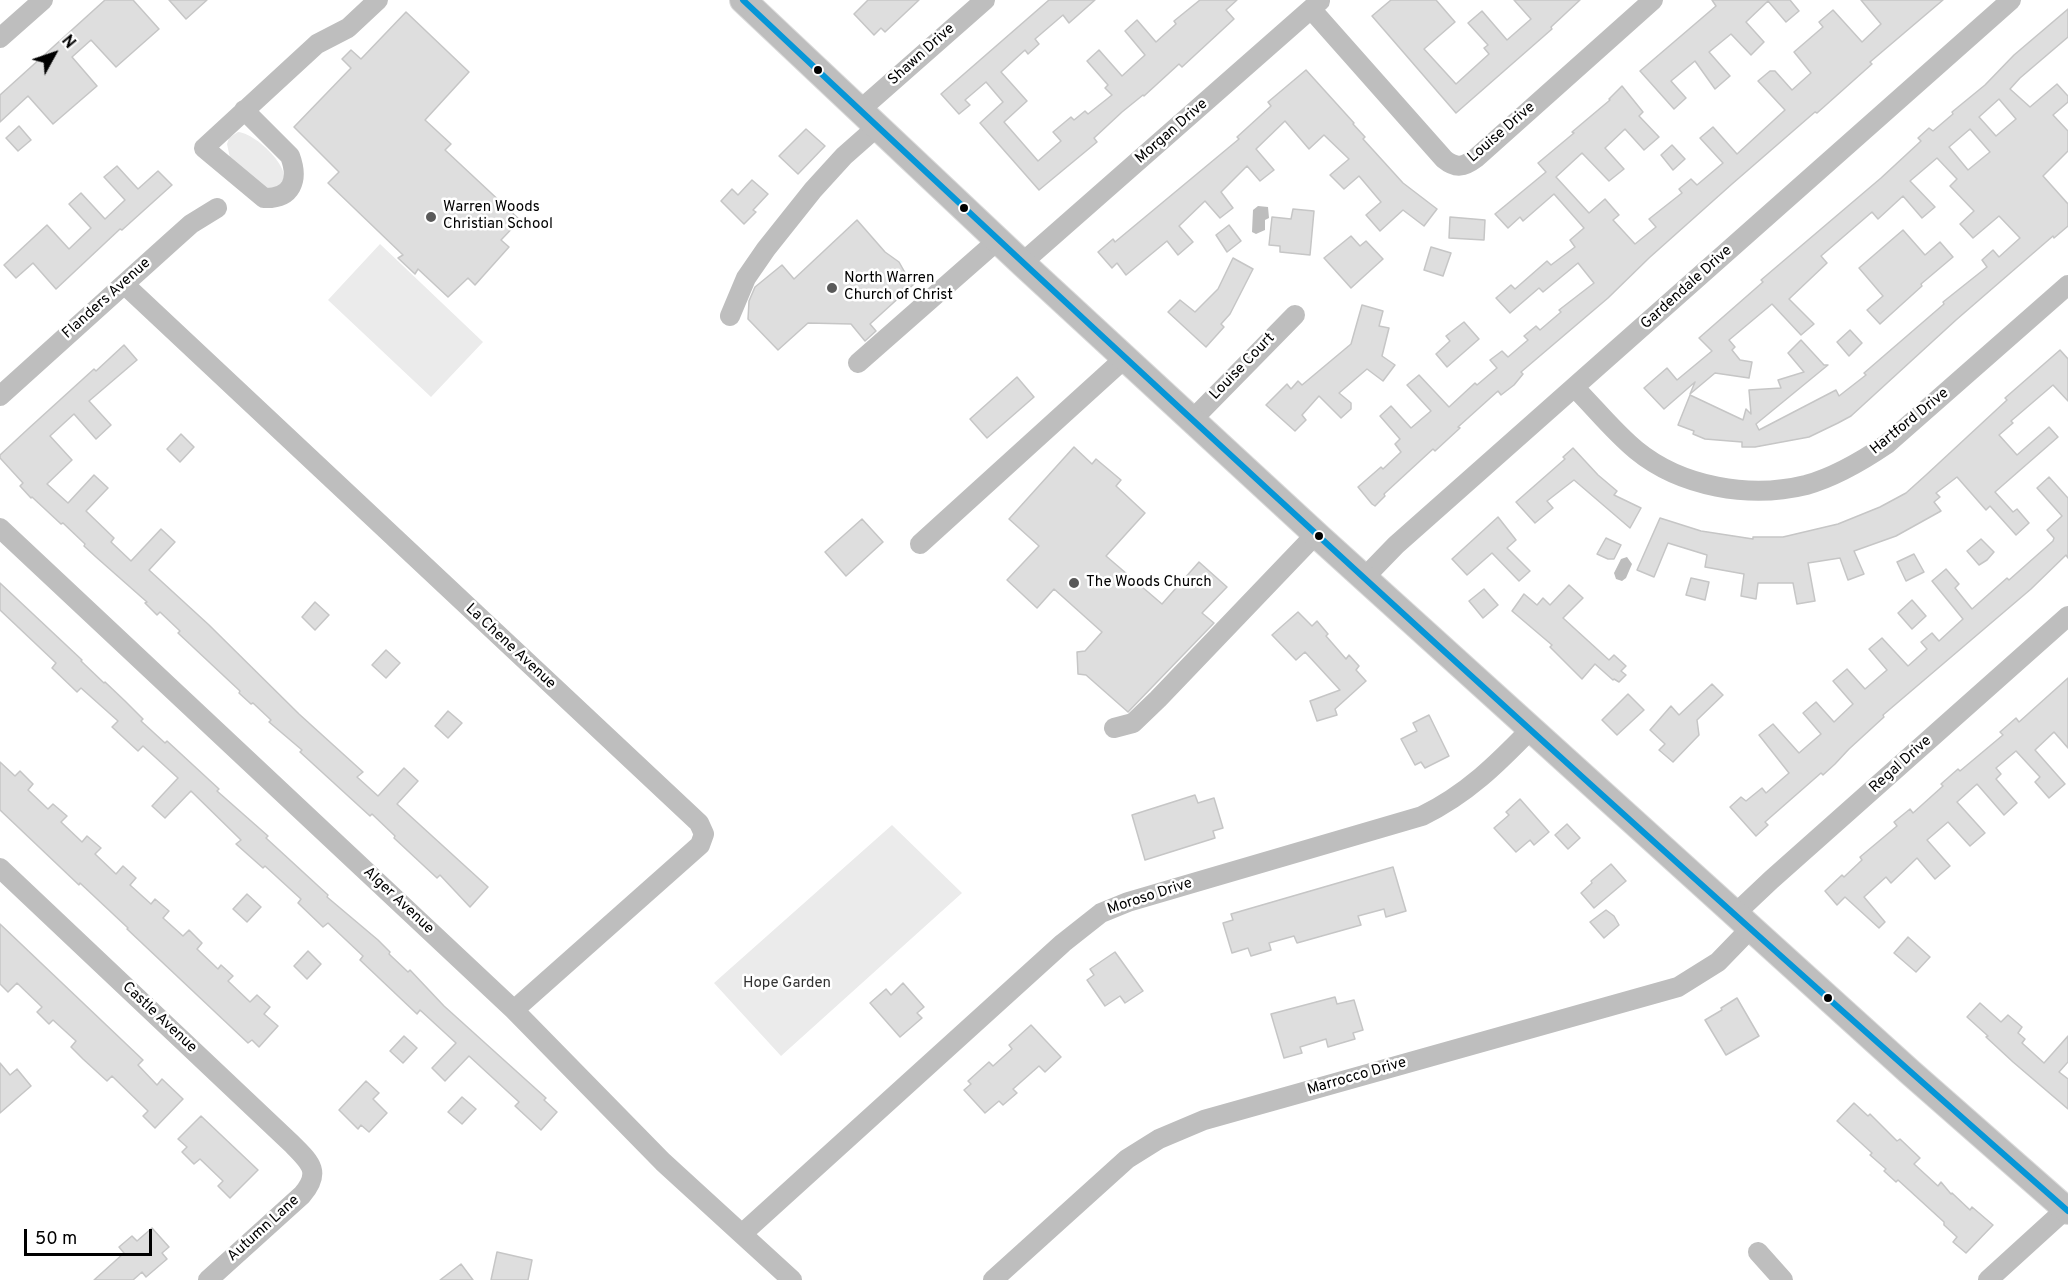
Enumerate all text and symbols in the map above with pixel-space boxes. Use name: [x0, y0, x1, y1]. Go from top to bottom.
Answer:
street label: Shawn Drive: [885, 20, 959, 90]
north arrow: [24, 24, 84, 84]
text: N: [56, 32, 79, 53]
unlabelled marker: [812, 64, 824, 76]
street label: Morgan Drive: [1132, 96, 1212, 168]
street label: Louise Drive: [1465, 99, 1539, 167]
place label: Warren Woods Christian School: [443, 199, 553, 234]
unlabelled marker: [958, 202, 970, 214]
marker: Warren Woods Christian School: [424, 210, 438, 224]
street label: Gardendale Drive: [1638, 242, 1736, 334]
street label: Flanders Avenue: [59, 255, 155, 343]
place label: North Warren Church of Christ: [844, 270, 953, 305]
marker: North Warren Church of Christ: [825, 281, 839, 295]
street label: Louise Court: [1207, 330, 1279, 404]
street label: Hartford Drive: [1867, 385, 1953, 459]
unlabelled marker: [1313, 530, 1325, 542]
place label: The Woods Church: [1086, 574, 1212, 592]
marker: The Woods Church: [1067, 576, 1081, 590]
street label: La Chene Avenue: [461, 601, 559, 693]
street label: Regal Drive: [1866, 732, 1936, 798]
street label: Alger Avenue: [359, 864, 437, 938]
street label: Moroso Drive: [1105, 875, 1195, 919]
park label: Hope Garden: [743, 975, 831, 993]
street label: Castle Avenue: [118, 979, 200, 1057]
unlabelled marker: [1822, 992, 1834, 1004]
street label: Marrocco Drive: [1305, 1054, 1409, 1100]
street label: Autumn Lane: [224, 1192, 304, 1266]
scale bar: [27, 1217, 154, 1255]
text: 50 m: [35, 1228, 77, 1251]

